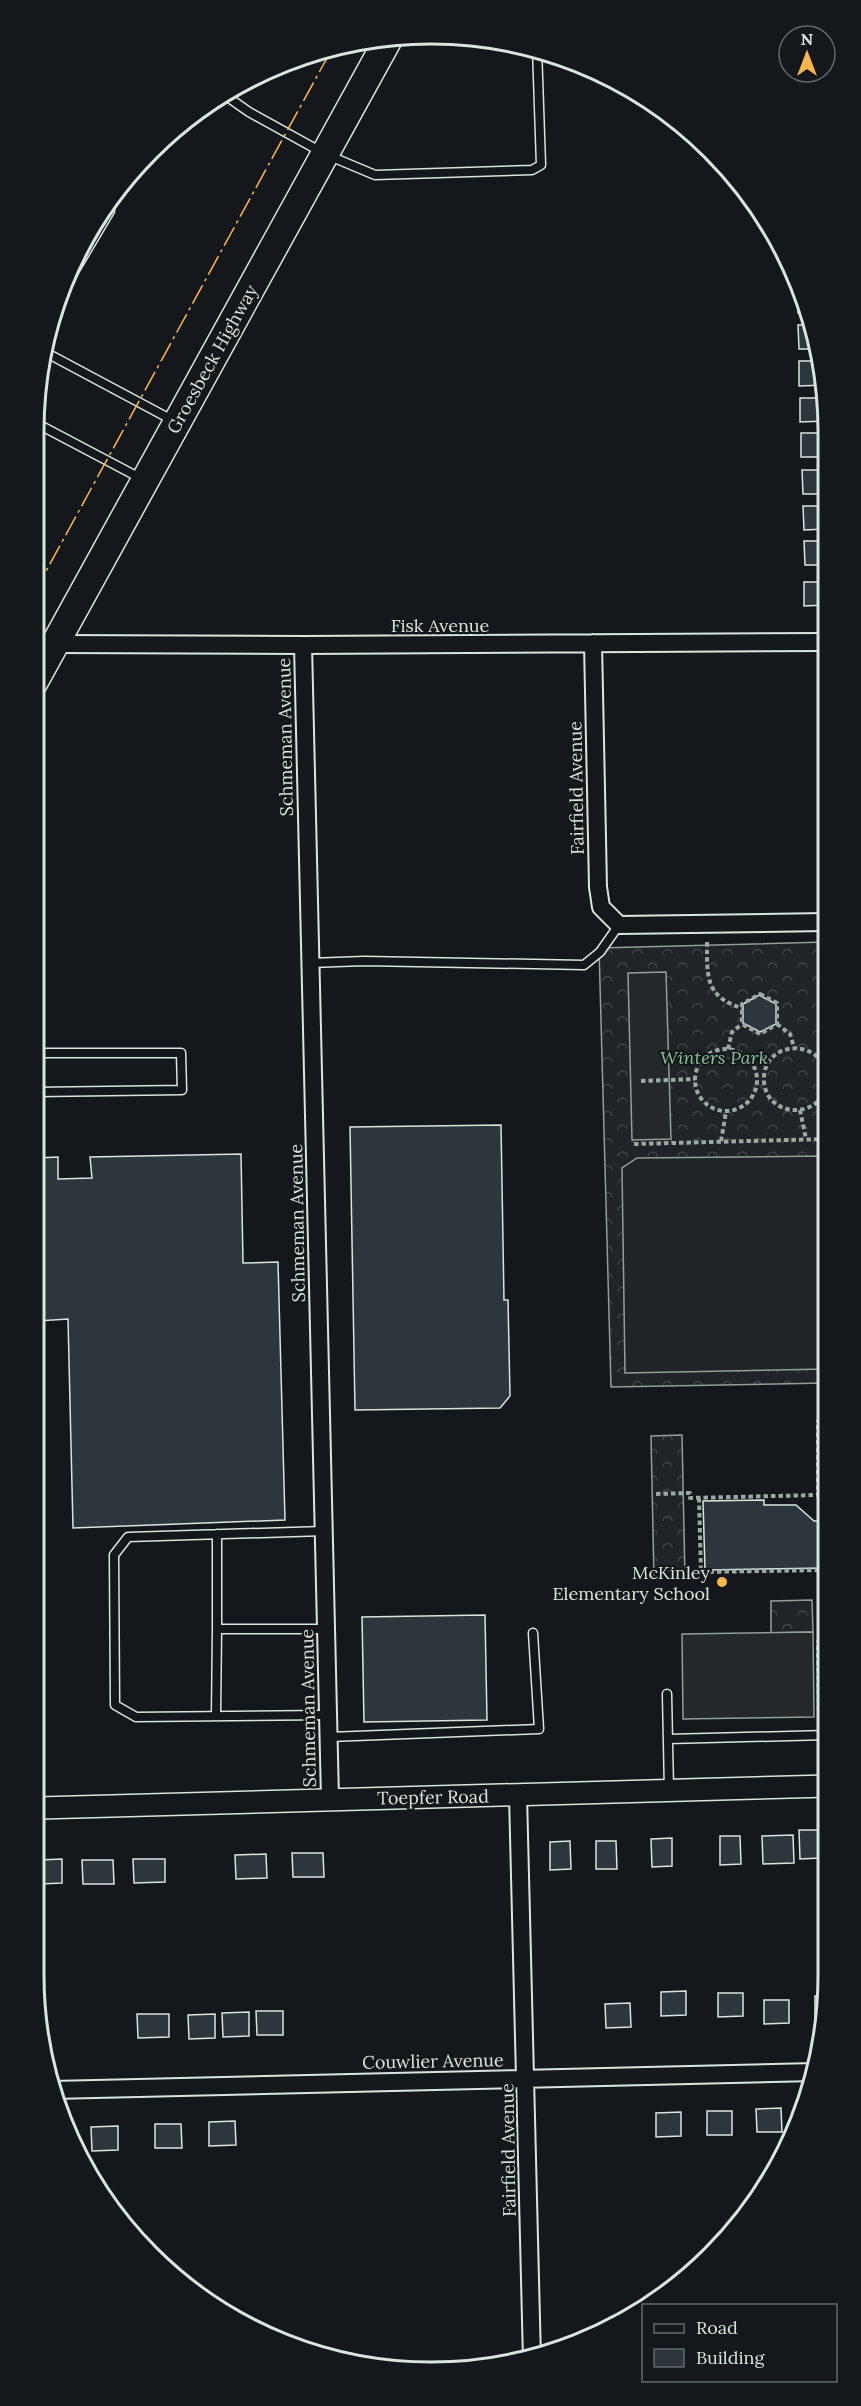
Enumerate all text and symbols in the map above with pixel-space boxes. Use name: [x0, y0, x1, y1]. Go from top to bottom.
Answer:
north arrow: [777, 24, 837, 84]
text: N: [801, 29, 813, 49]
street label: Groesbeck Highway: [161, 280, 263, 438]
street label: Fisk Avenue: [391, 614, 490, 637]
street label: Schmeman Avenue: [272, 657, 298, 816]
street label: Fairfield Avenue: [563, 721, 589, 855]
park label: Winters Park: [660, 1046, 768, 1069]
street label: Schmeman Avenue: [284, 1143, 310, 1302]
place label: McKinley Elementary School: [552, 1561, 710, 1605]
marker: McKinley Elementary School: [715, 1575, 729, 1589]
street label: Schmeman Avenue: [295, 1628, 321, 1787]
street label: Toepfer Road: [377, 1785, 489, 1809]
street label: Couwlier Avenue: [362, 2048, 504, 2074]
street label: Fairfield Avenue: [495, 2083, 521, 2217]
legend: [642, 2304, 837, 2382]
text: Road: [696, 2316, 738, 2339]
text: Building: [696, 2346, 766, 2369]

